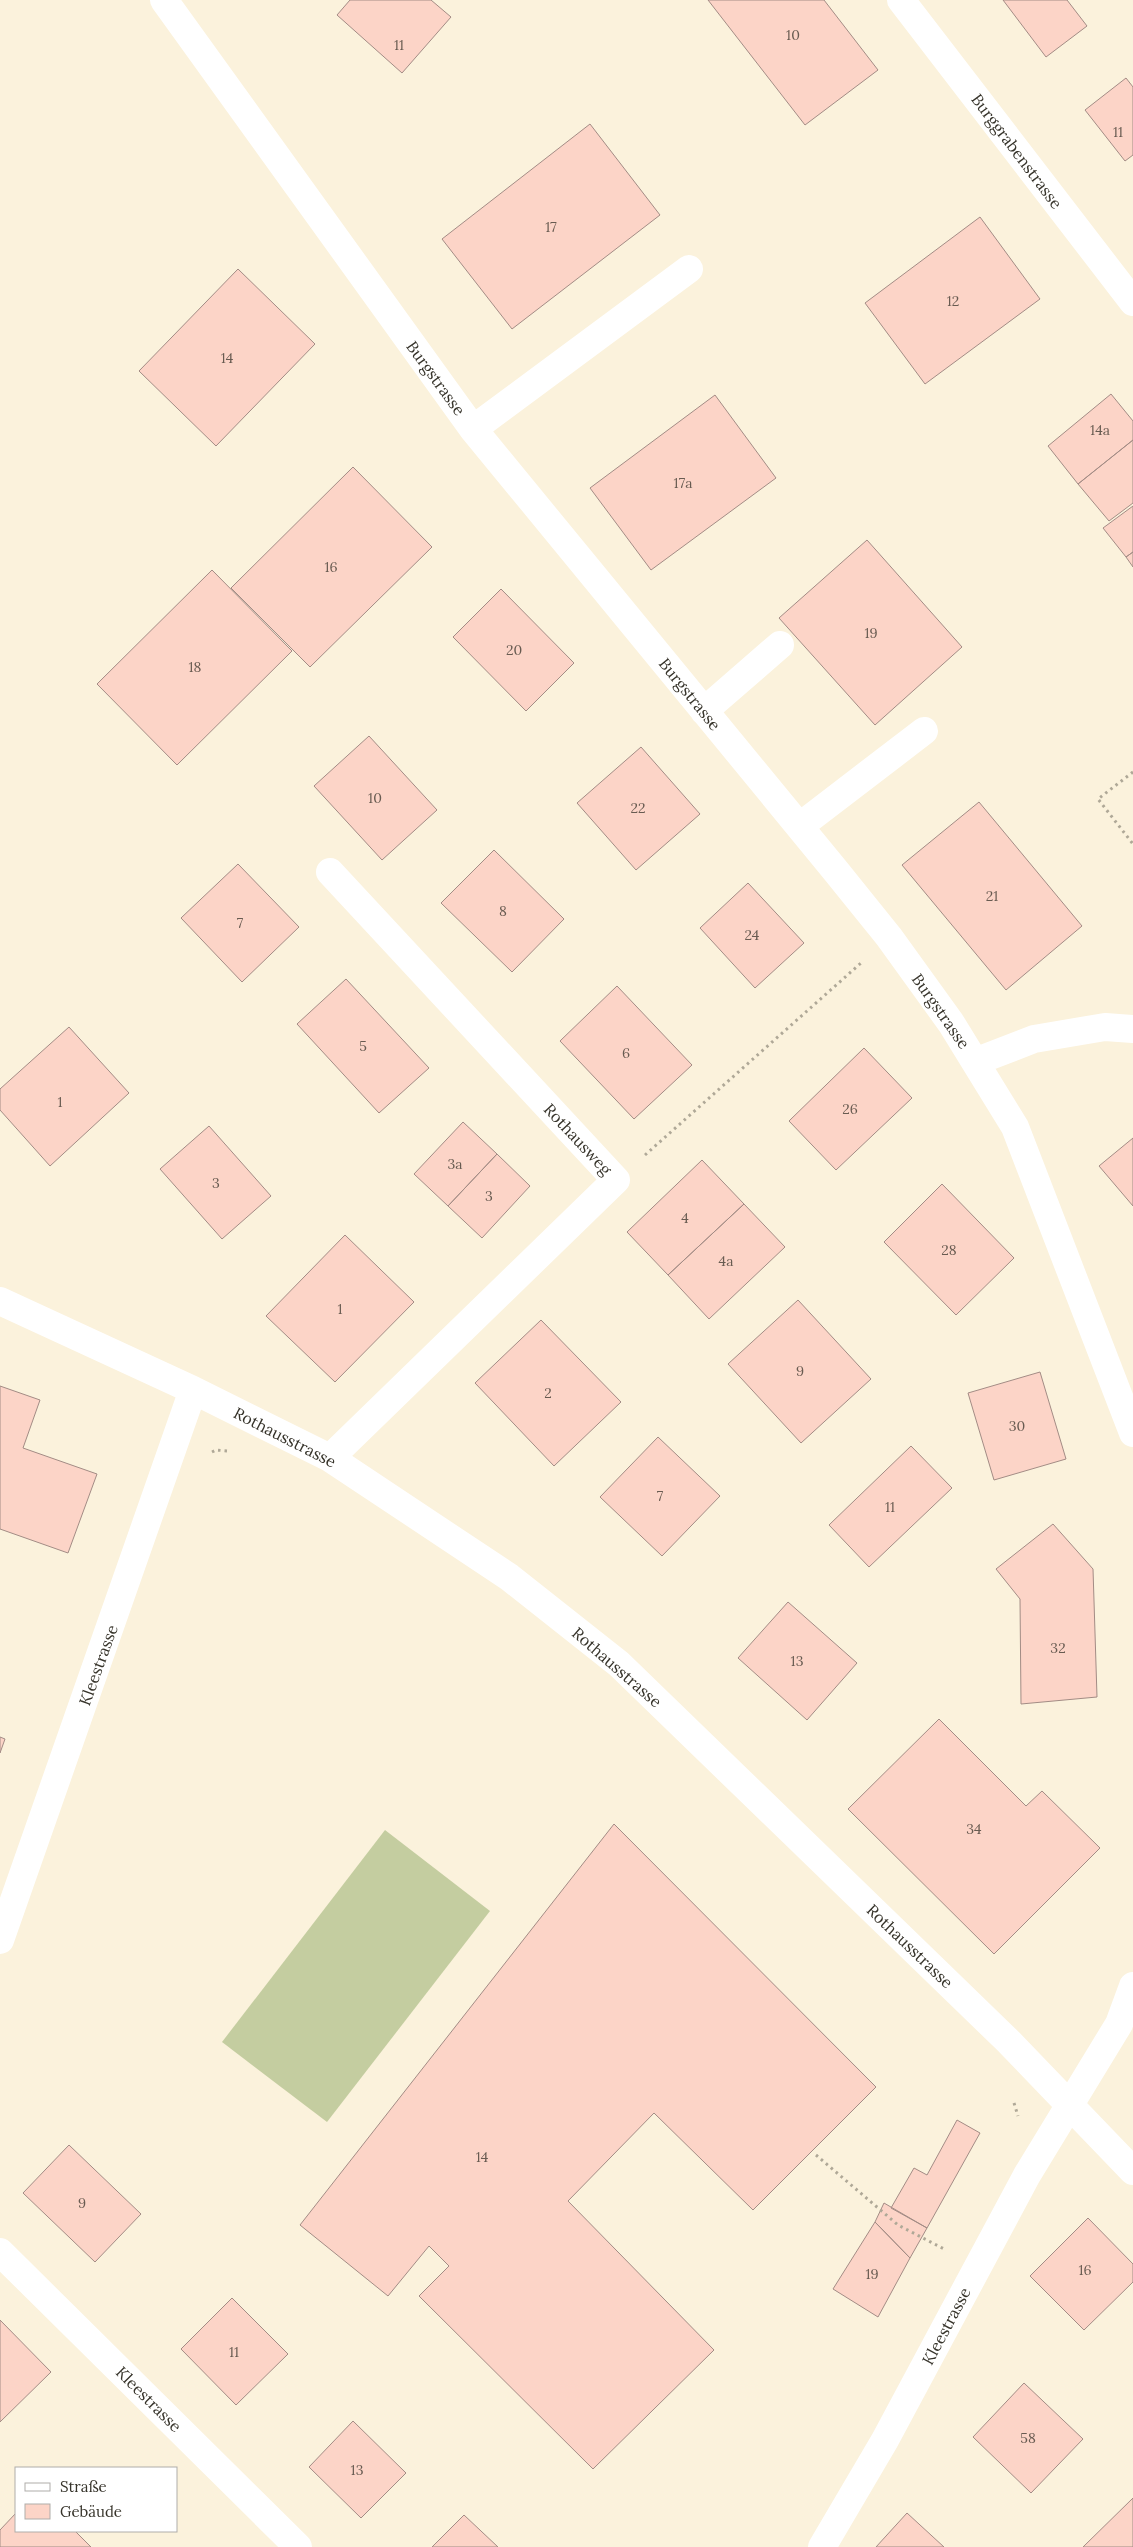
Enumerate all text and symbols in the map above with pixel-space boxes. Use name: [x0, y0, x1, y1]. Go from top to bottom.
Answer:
house number: 10: [786, 26, 800, 44]
house number: 11: [394, 36, 404, 54]
street label: Burggrabenstrasse: [967, 90, 1067, 213]
house number: 11: [1113, 123, 1123, 141]
house number: 17: [545, 218, 557, 236]
house number: 12: [947, 292, 959, 310]
street label: Burgstrasse: [402, 337, 470, 419]
house number: 14: [221, 349, 234, 367]
house number: 14a: [1090, 421, 1110, 439]
house number: 17a: [674, 474, 692, 492]
house number: 16: [324, 558, 338, 576]
house number: 19: [864, 624, 878, 642]
house number: 20: [506, 641, 522, 659]
street label: Burgstrasse: [655, 654, 725, 734]
house number: 18: [189, 658, 202, 676]
house number: 10: [368, 789, 382, 807]
house number: 22: [630, 799, 646, 817]
house number: 21: [986, 887, 998, 905]
house number: 8: [499, 902, 507, 920]
house number: 7: [237, 914, 244, 932]
house number: 24: [745, 926, 760, 944]
street label: Burgstrasse: [908, 970, 974, 1053]
house number: 5: [359, 1037, 367, 1055]
house number: 6: [622, 1044, 630, 1062]
house number: 1: [57, 1093, 63, 1111]
street label: Rothausweg: [540, 1099, 617, 1180]
house number: 26: [842, 1100, 858, 1118]
house number: 3a: [447, 1155, 463, 1173]
house number: 3: [212, 1174, 220, 1192]
house number: 3: [485, 1187, 493, 1205]
house number: 4: [681, 1209, 689, 1227]
house number: 28: [941, 1241, 957, 1259]
house number: 4a: [719, 1252, 733, 1270]
house number: 1: [337, 1300, 343, 1318]
house number: 9: [796, 1362, 804, 1380]
house number: 2: [544, 1384, 552, 1402]
street label: Rothausstrasse: [230, 1403, 340, 1472]
house number: 30: [1009, 1417, 1025, 1435]
house number: 7: [657, 1487, 664, 1505]
house number: 11: [885, 1498, 895, 1516]
street label: Kleestrasse: [74, 1621, 122, 1708]
street label: Rothausstrasse: [568, 1623, 666, 1712]
house number: 32: [1050, 1639, 1066, 1657]
house number: 13: [791, 1652, 804, 1670]
house number: 34: [966, 1820, 982, 1838]
street label: Rothausstrasse: [863, 1900, 958, 1992]
house number: 14: [476, 2148, 489, 2166]
house number: 9: [78, 2194, 86, 2212]
house number: 16: [1078, 2261, 1092, 2279]
house number: 19: [865, 2265, 879, 2283]
street label: Kleestrasse: [917, 2284, 975, 2368]
house number: 11: [229, 2343, 239, 2361]
street label: Kleestrasse: [112, 2362, 186, 2436]
house number: 58: [1020, 2429, 1036, 2447]
house number: 13: [351, 2461, 364, 2479]
legend: [15, 2467, 178, 2532]
text: Straße: [60, 2477, 107, 2496]
text: Gebäude: [60, 2502, 122, 2521]

